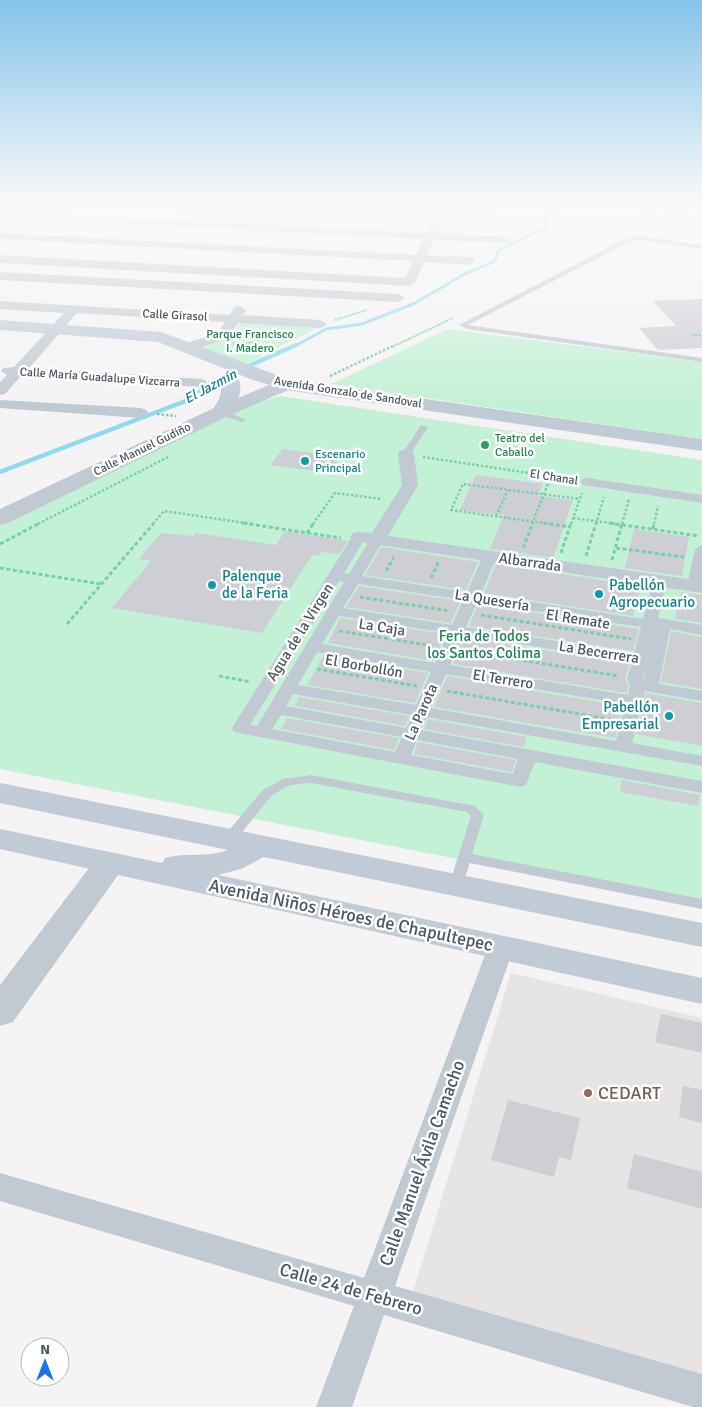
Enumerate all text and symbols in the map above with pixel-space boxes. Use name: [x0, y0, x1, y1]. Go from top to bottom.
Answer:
street label: Calle Girasol: [142, 306, 208, 325]
park label: Parque Francisco I. Madero: [206, 327, 294, 356]
street label: Calle María Guadalupe Vizcarra: [19, 364, 181, 391]
water label: El Jazmín: [181, 365, 240, 407]
street label: Avenida Gonzalo de Sandoval: [273, 373, 423, 412]
street label: Calle Manuel Gudiño: [91, 419, 193, 480]
place label: Teatro del Caballo: [495, 431, 546, 460]
marker: Teatro del Caballo: [479, 439, 491, 451]
place label: Escenario Principal: [315, 447, 365, 476]
marker: Escenario Principal: [299, 455, 311, 467]
street label: El Chanal: [529, 466, 580, 489]
street label: Albarrada: [498, 549, 562, 575]
place label: Palenque de la Feria: [222, 567, 288, 602]
place label: Pabellón Agropecuario: [609, 576, 695, 611]
marker: Palenque de la Feria: [206, 579, 218, 591]
street label: Agua de la Virgen: [263, 580, 337, 684]
street label: La Quesería: [453, 585, 531, 615]
marker: Pabellón Agropecuario: [593, 588, 605, 600]
street label: El Remate: [545, 605, 611, 633]
street label: La Caja: [357, 614, 407, 640]
park label: Feria de Todos los Santos Colima: [427, 627, 541, 662]
street label: La Becerrera: [558, 637, 640, 667]
street label: El Borbollón: [324, 650, 404, 682]
street label: El Terrero: [471, 665, 535, 693]
street label: La Parota: [401, 681, 441, 743]
place label: Pabellón Empresarial: [582, 698, 659, 733]
marker: Pabellón Empresarial: [663, 710, 675, 722]
street label: Avenida Niños Héroes de Chapultepec: [207, 874, 495, 956]
street label: Calle Manuel Ávila Camacho: [374, 1057, 470, 1269]
place label: CEDART: [598, 1082, 661, 1104]
marker: CEDART: [582, 1087, 594, 1099]
street label: Calle 24 de Febrero: [277, 1258, 425, 1320]
north arrow: [20, 1337, 70, 1387]
text: N: [40, 1341, 50, 1358]

